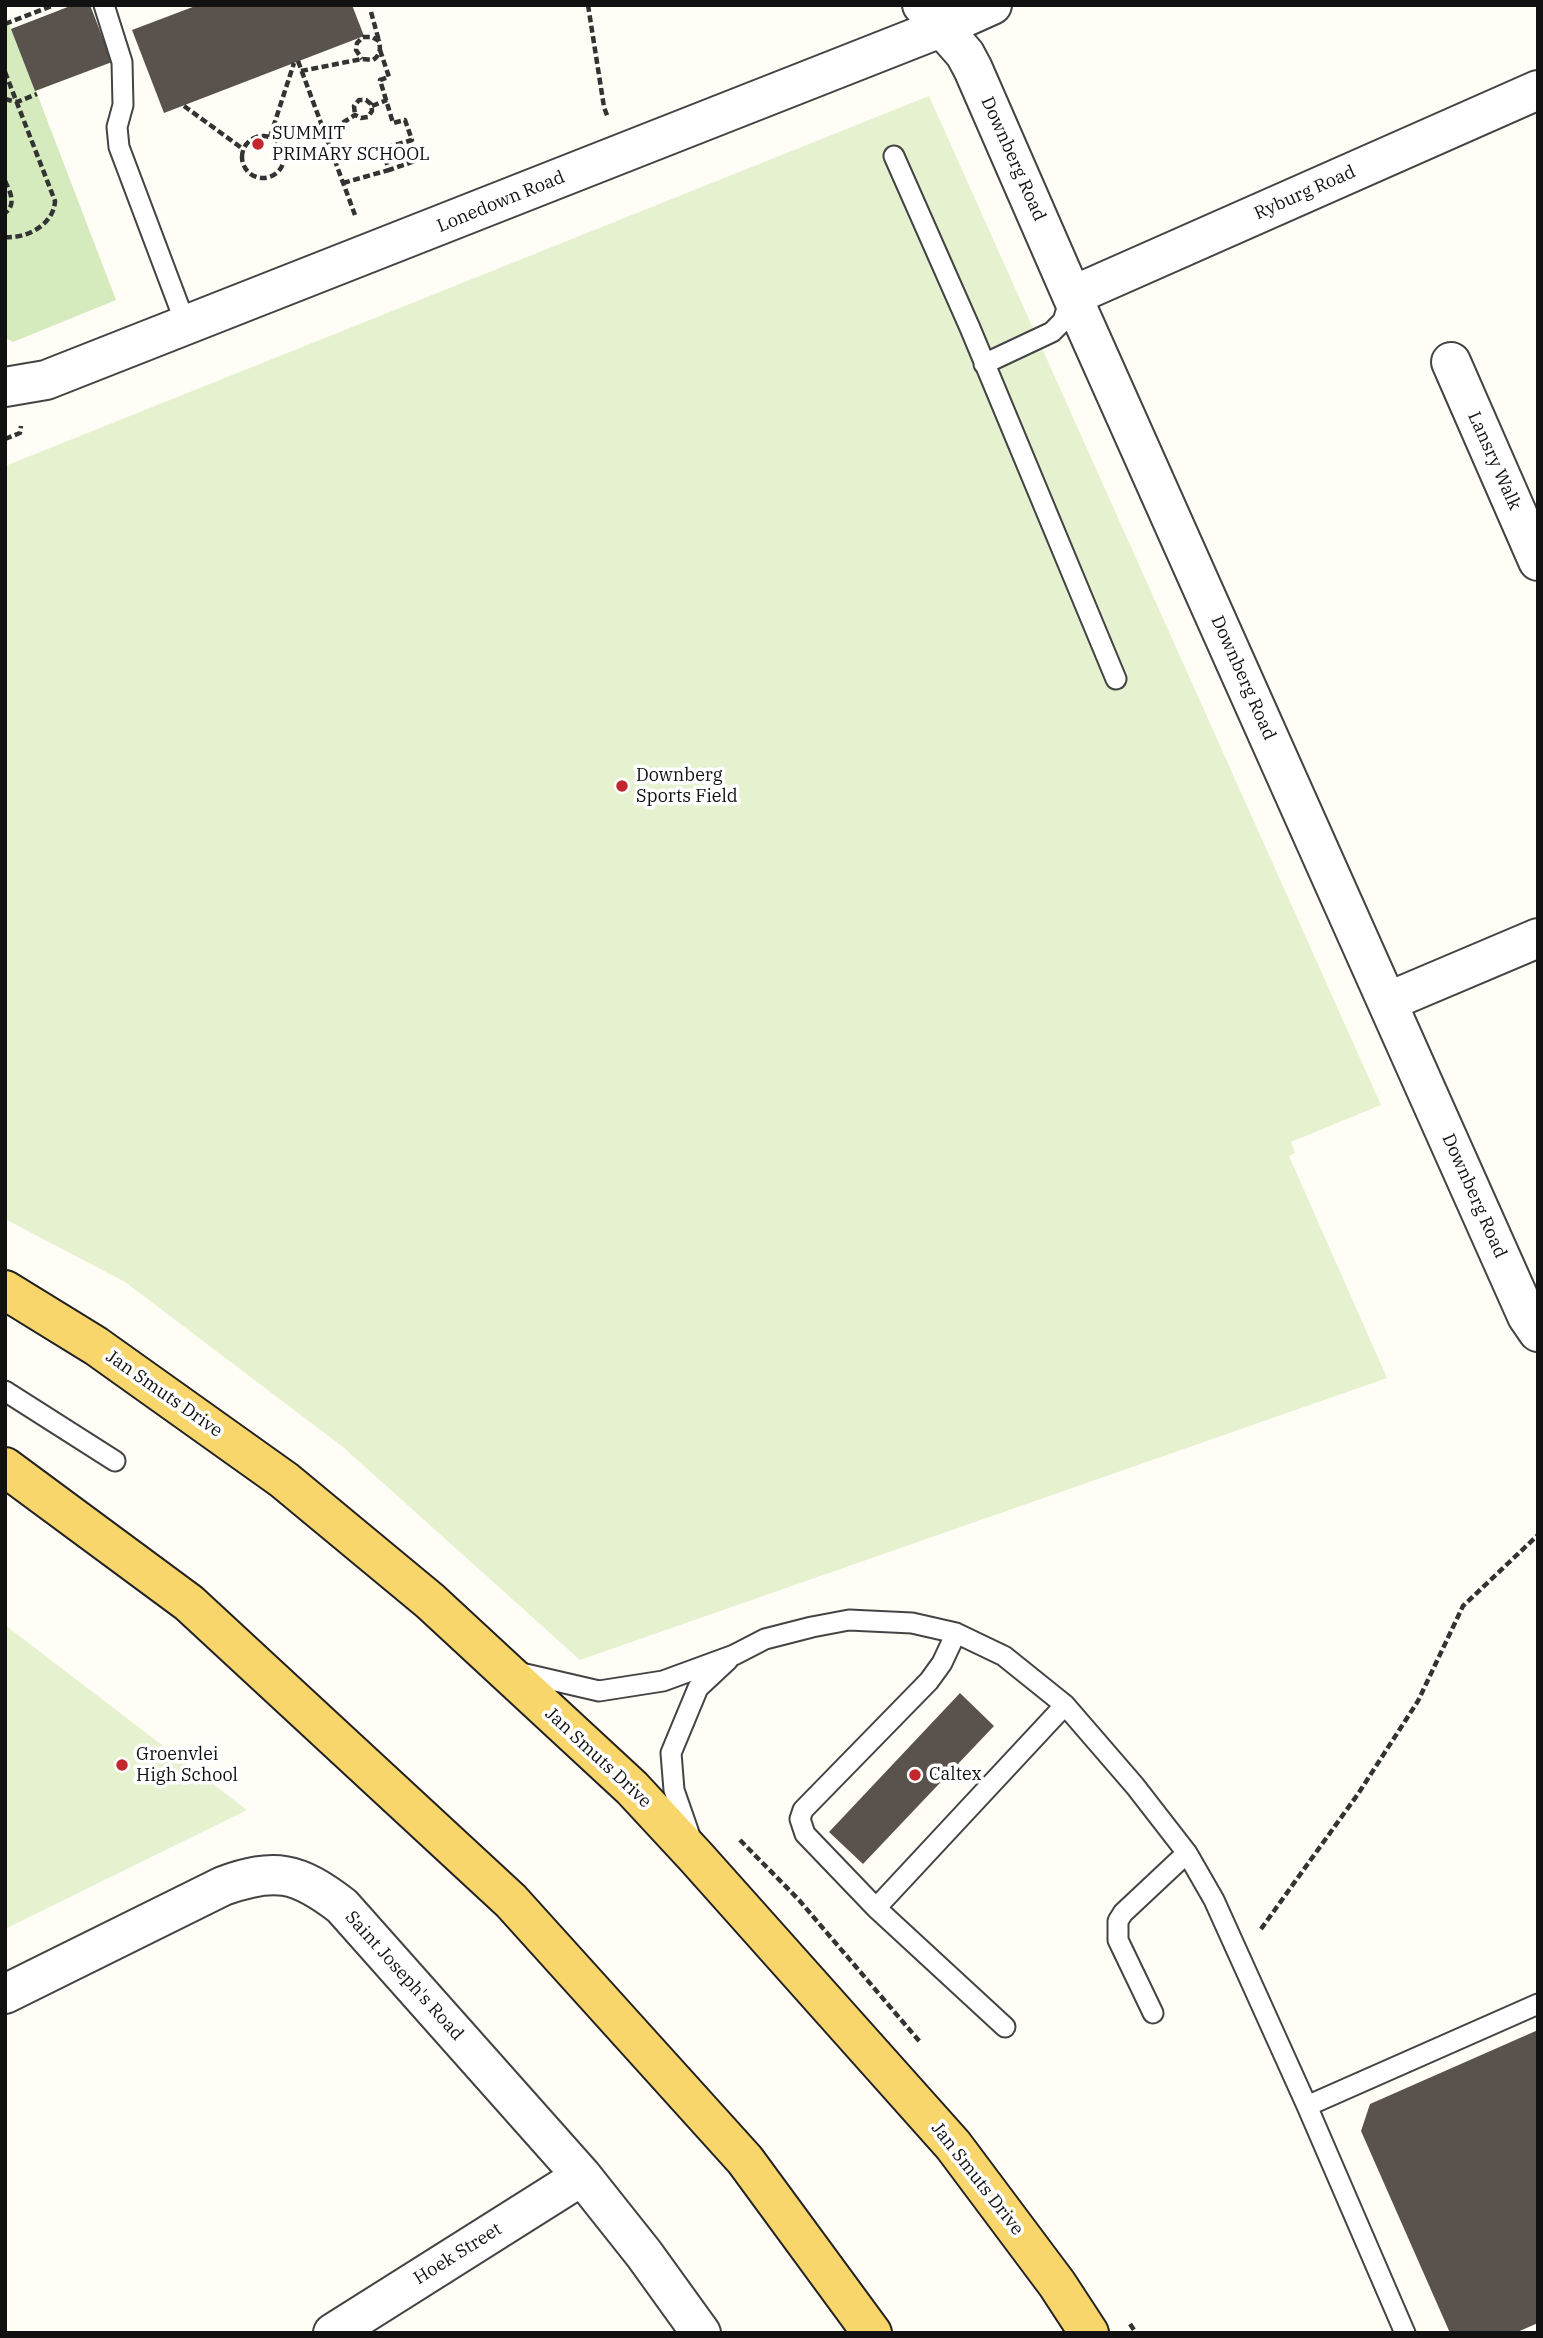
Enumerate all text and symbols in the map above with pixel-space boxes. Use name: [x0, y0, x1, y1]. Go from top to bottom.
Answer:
street label: Downberg Road: [976, 94, 1050, 224]
place label: SUMMIT PRIMARY SCHOOL: [272, 123, 430, 166]
marker: SUMMIT PRIMARY SCHOOL: [250, 136, 266, 152]
street label: Ryburg Road: [1251, 161, 1359, 225]
street label: Lonedown Road: [434, 167, 568, 237]
street label: Lansry Walk: [1463, 409, 1525, 513]
street label: Downberg Road: [1206, 613, 1280, 743]
place label: Downberg Sports Field: [636, 765, 738, 808]
marker: Downberg Sports Field: [614, 778, 630, 794]
street label: Downberg Road: [1437, 1131, 1511, 1261]
street label: Jan Smuts Drive: [102, 1346, 226, 1442]
street label: Jan Smuts Drive: [540, 1703, 656, 1813]
place label: Groenvlei High School: [136, 1744, 238, 1786]
marker: Groenvlei High School: [114, 1757, 130, 1773]
place label: Caltex: [929, 1764, 982, 1786]
marker: Caltex: [907, 1767, 923, 1783]
street label: Saint Joseph's Road: [340, 1907, 468, 2045]
street label: Jan Smuts Drive: [926, 2118, 1028, 2240]
street label: Hoek Street: [410, 2219, 506, 2289]

